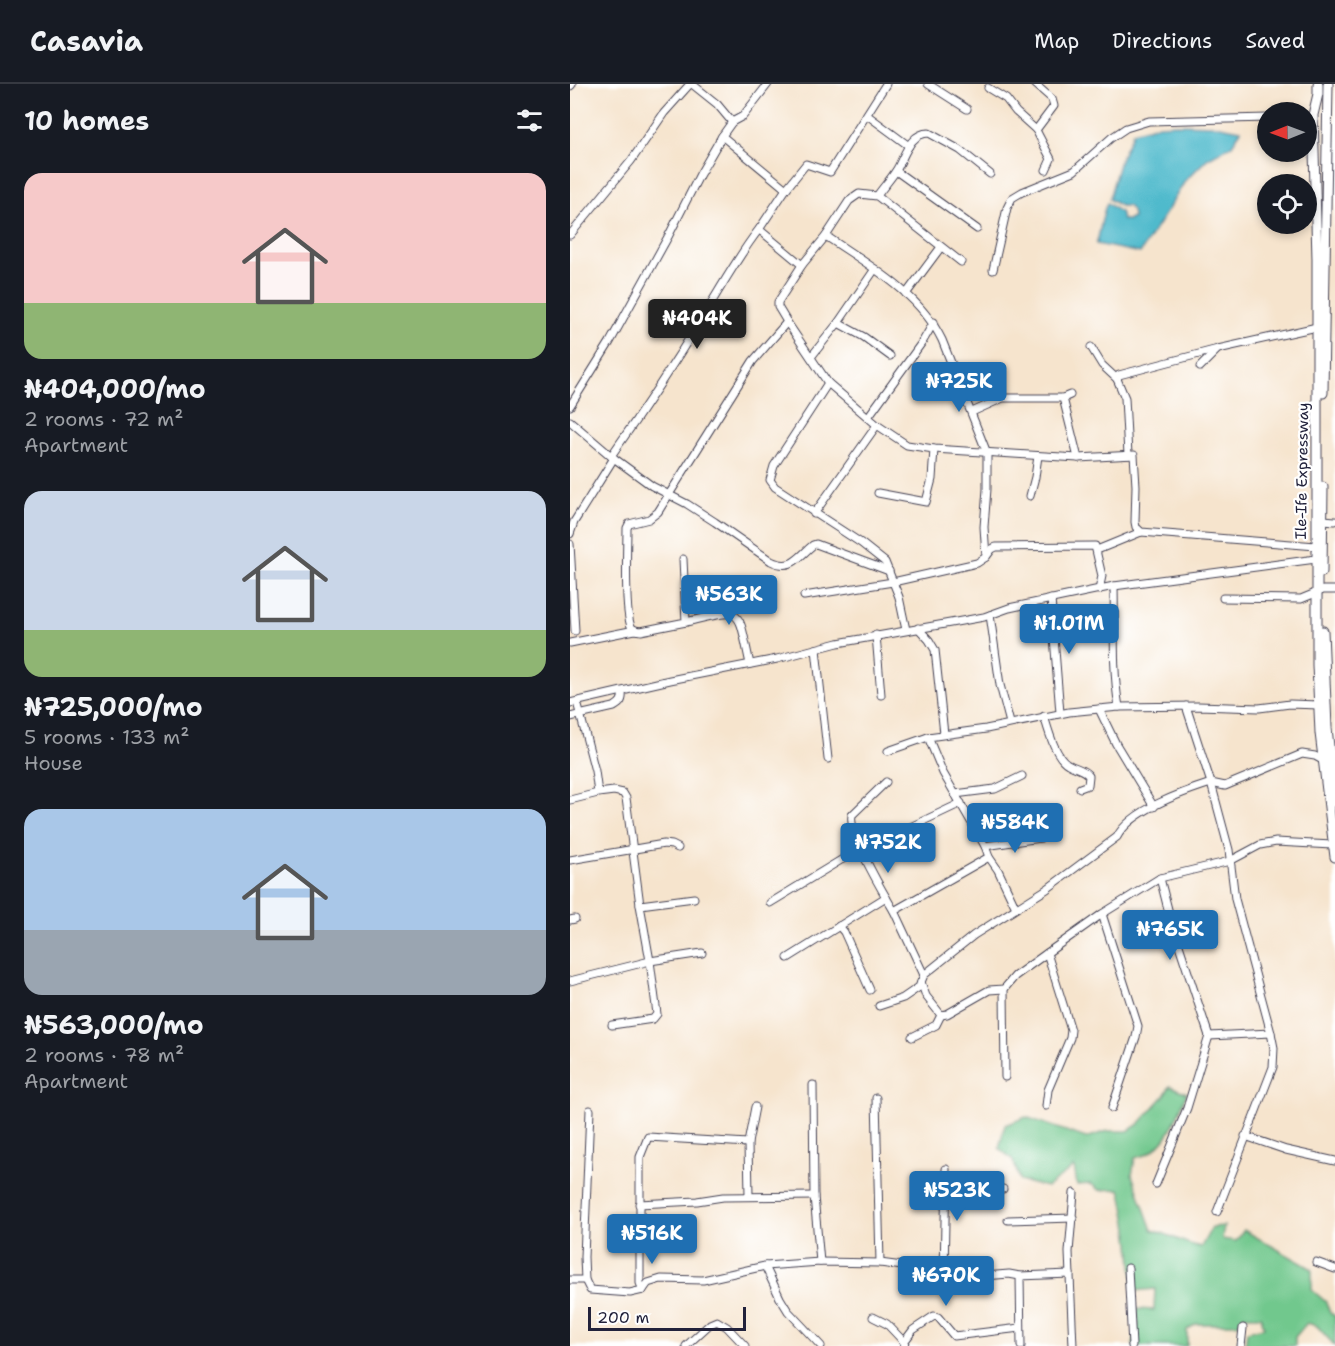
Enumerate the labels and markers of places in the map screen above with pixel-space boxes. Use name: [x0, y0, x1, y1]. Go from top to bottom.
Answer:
pin: ₦404K: [655, 299, 739, 350]
pin: ₦725K: [917, 362, 1001, 413]
pin: ₦563K: [687, 575, 771, 626]
pin: ₦1.01M: [1020, 604, 1118, 655]
pin: ₦584K: [973, 803, 1057, 854]
pin: ₦752K: [846, 823, 930, 874]
pin: ₦765K: [1128, 910, 1212, 961]
pin: ₦523K: [915, 1171, 999, 1222]
pin: ₦516K: [610, 1214, 694, 1265]
pin: ₦670K: [904, 1256, 988, 1307]

